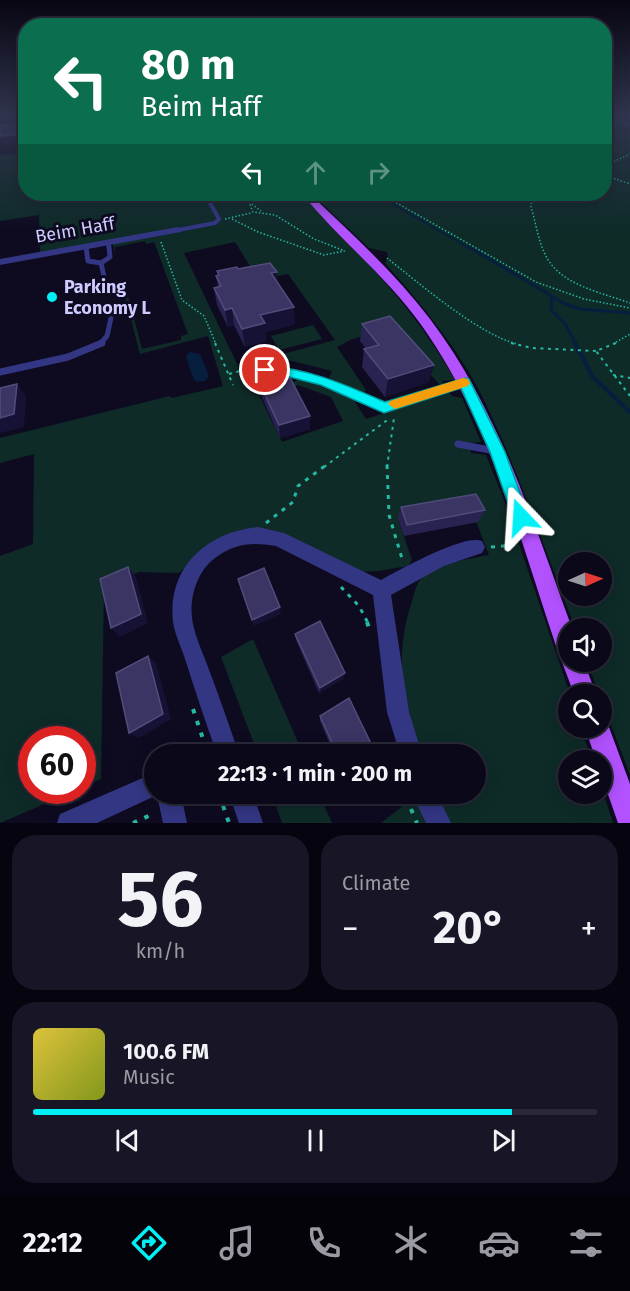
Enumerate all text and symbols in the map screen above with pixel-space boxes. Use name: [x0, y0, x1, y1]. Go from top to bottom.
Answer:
text: 80 m: [141, 40, 235, 90]
icon: left: [42, 42, 120, 120]
text: Beim Haff: [141, 91, 261, 123]
icon: left: [236, 156, 269, 189]
icon: ahead: [299, 156, 332, 189]
icon: right: [362, 156, 395, 189]
street label: Beim Haff: [34, 212, 118, 248]
place label: Parking Economy L: [64, 276, 151, 319]
marker: Parking Economy L: [45, 290, 59, 304]
pin: [239, 344, 290, 395]
icon: arrive: [248, 353, 281, 386]
position arrow: [489, 485, 553, 549]
north arrow: [558, 552, 612, 606]
map controls: [558, 552, 612, 804]
button: sound: [558, 618, 612, 672]
button: search: [558, 684, 612, 738]
speed limit sign: 60: [18, 726, 96, 804]
button: layers: [558, 750, 612, 804]
text: 22:13 · 1 min · 200 m: [218, 760, 412, 787]
text: 56: [118, 853, 203, 947]
text: Climate: [342, 871, 410, 895]
text: 20°: [433, 901, 506, 955]
text: −: [342, 909, 359, 949]
text: +: [581, 909, 597, 949]
text: km/h: [136, 939, 185, 963]
text: 100.6 FM: [123, 1038, 209, 1065]
text: Music: [123, 1065, 175, 1089]
icon: previous: [111, 1124, 144, 1157]
icon: pause: [299, 1124, 332, 1157]
icon: next: [487, 1124, 520, 1157]
icon: directions: [128, 1222, 170, 1264]
icon: music: [216, 1222, 258, 1264]
icon: phone: [303, 1222, 345, 1264]
icon: climate: [390, 1222, 432, 1264]
icon: car: [478, 1222, 520, 1264]
icon: filters: [565, 1222, 607, 1264]
text: 22:12: [23, 1227, 83, 1259]

